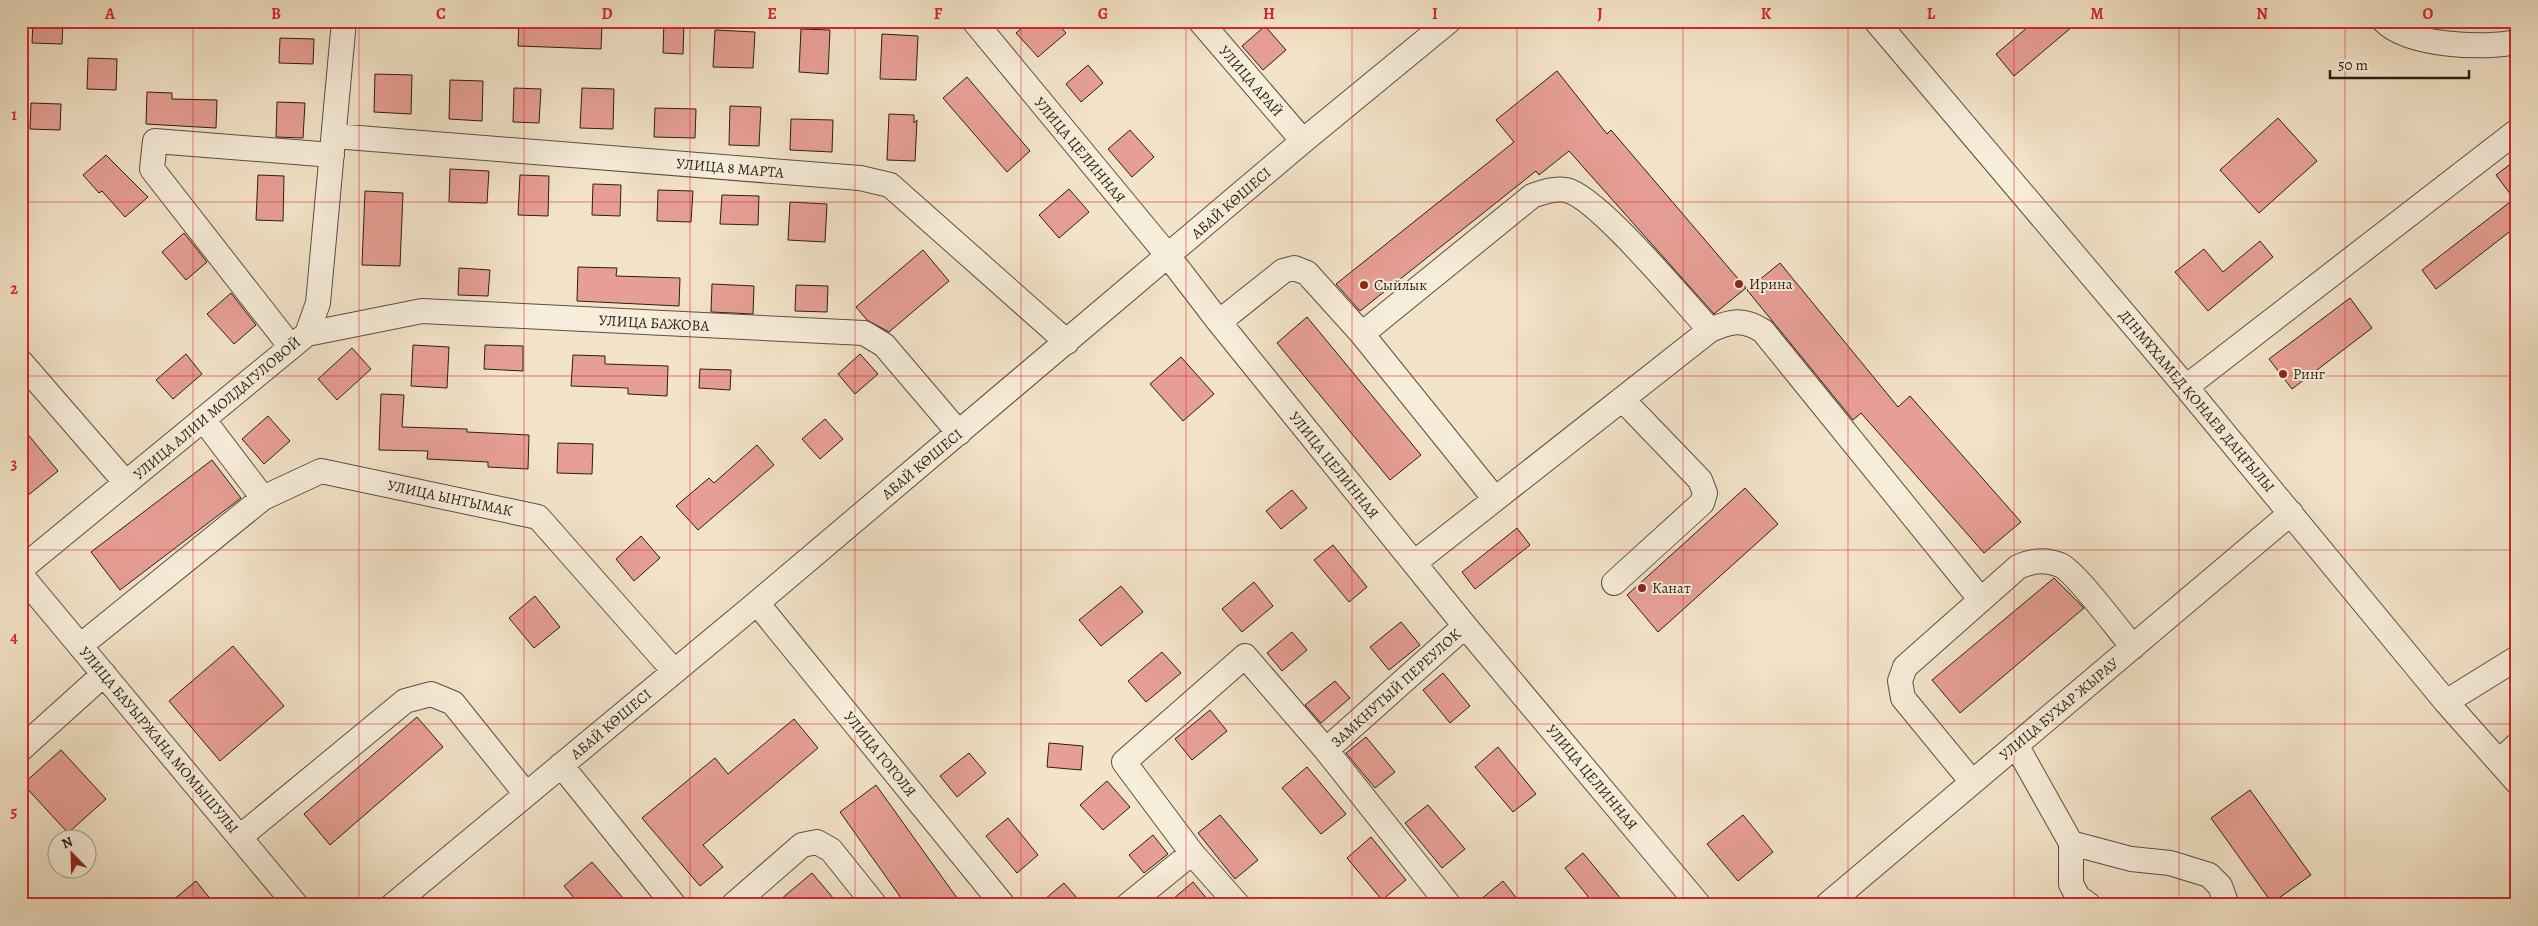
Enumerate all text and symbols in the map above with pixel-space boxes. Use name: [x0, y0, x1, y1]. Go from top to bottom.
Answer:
text: A: [104, 3, 116, 25]
text: B: [271, 3, 281, 25]
text: C: [436, 3, 446, 25]
text: D: [601, 3, 613, 25]
text: E: [767, 3, 777, 25]
text: F: [934, 3, 943, 25]
text: G: [1098, 3, 1108, 25]
text: H: [1263, 3, 1275, 25]
text: I: [1432, 3, 1438, 25]
text: J: [1597, 3, 1603, 25]
text: K: [1761, 3, 1772, 25]
text: L: [1927, 3, 1936, 25]
text: M: [2090, 3, 2104, 25]
text: N: [2256, 3, 2268, 25]
text: O: [2423, 3, 2434, 25]
street label: УЛИЦА АРАЙ: [1215, 41, 1287, 121]
scale bar: [2330, 48, 2469, 80]
text: 50 m: [2338, 55, 2368, 75]
street label: УЛИЦА ЦЕЛИННАЯ: [1030, 93, 1130, 207]
text: 1: [11, 104, 17, 126]
street label: УЛИЦА 8 МАРТА: [675, 153, 785, 183]
street label: АБАЙ КӨШЕСІ: [1186, 163, 1275, 244]
place label: Ирина: [1749, 274, 1793, 294]
place label: Сыйлык: [1374, 275, 1427, 295]
text: 2: [10, 278, 18, 300]
marker: Ирина: [1733, 278, 1745, 290]
marker: Сыйлык: [1358, 279, 1370, 291]
street label: ДІНМҰХАМЕД ҚОНАЕВ ДАҢҒЫЛЫ: [2115, 306, 2279, 496]
street label: УЛИЦА БАЖОВА: [598, 310, 710, 336]
street label: УЛИЦА АЛИИ МОЛДАГУЛОВОЙ: [129, 332, 305, 484]
place label: Ринг: [2293, 364, 2326, 384]
marker: Ринг: [2277, 368, 2289, 380]
street label: УЛИЦА ЦЕЛИННАЯ: [1285, 407, 1383, 523]
street label: АБАЙ КӨШЕСІ: [877, 424, 967, 504]
text: 3: [11, 453, 18, 475]
street label: УЛИЦА ЫНТЫМАК: [386, 475, 515, 521]
place label: Канат: [1652, 578, 1691, 598]
marker: Канат: [1636, 582, 1648, 594]
street label: ЗАМКНУТЫЙ ПЕРЕУЛОК: [1327, 624, 1466, 752]
text: 4: [10, 627, 18, 649]
street label: УЛИЦА БАУЫРЖАНА МОМЫШУЛЫ: [75, 642, 243, 838]
street label: УЛИЦА БУХАР ЖЫРАУ: [1995, 653, 2123, 765]
street label: АБАЙ КӨШЕСІ: [566, 684, 656, 764]
street label: УЛИЦА ГОГОЛЯ: [839, 707, 921, 801]
street label: УЛИЦА ЦЕЛИННАЯ: [1542, 720, 1642, 834]
text: 5: [11, 801, 18, 823]
north arrow: [48, 828, 98, 878]
text: N: [59, 832, 76, 853]

